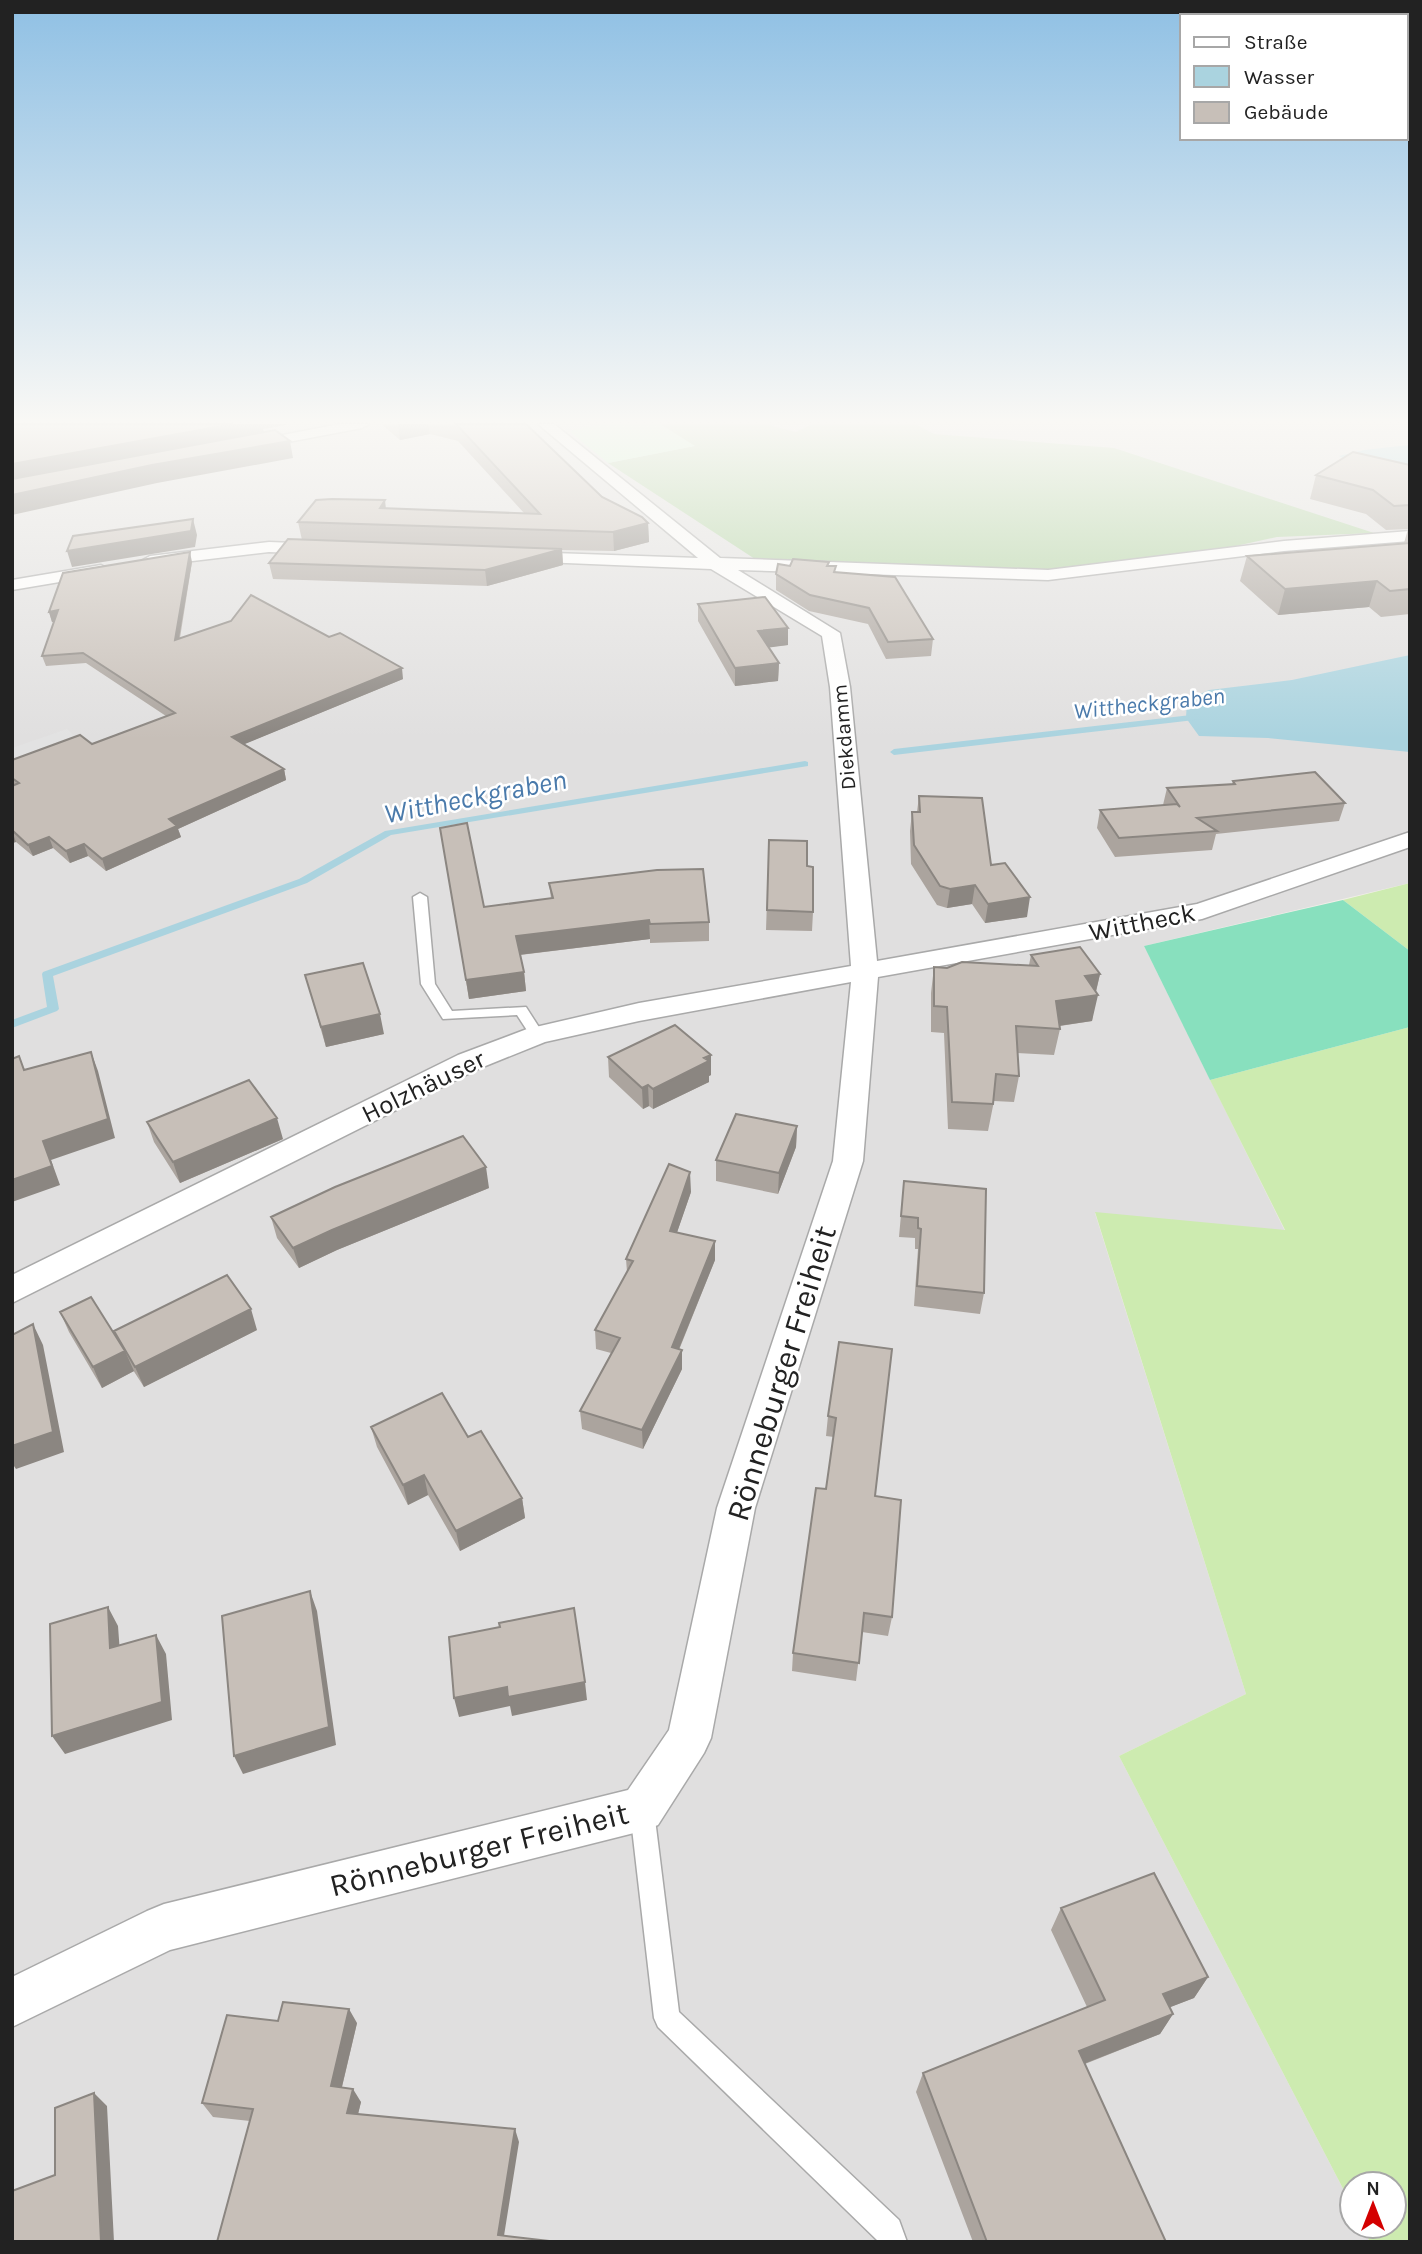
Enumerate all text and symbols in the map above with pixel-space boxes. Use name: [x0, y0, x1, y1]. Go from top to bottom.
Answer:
legend: [1180, 14, 1408, 140]
text: Straße: [1244, 30, 1307, 54]
text: Wasser: [1244, 65, 1315, 89]
text: Gebäude: [1244, 100, 1328, 124]
water label: Wittheckgraben: [1072, 682, 1226, 725]
street label: Diekdamm: [827, 683, 861, 791]
water label: Wittheckgraben: [381, 763, 569, 830]
street label: Wittheck: [1086, 897, 1198, 948]
street label: Holzhäuser: [356, 1043, 490, 1130]
street label: Rönneburger Freiheit: [719, 1221, 844, 1525]
street label: Rönneburger Freiheit: [326, 1794, 632, 1905]
north arrow: [1338, 2170, 1408, 2240]
text: N: [1366, 2178, 1380, 2200]

